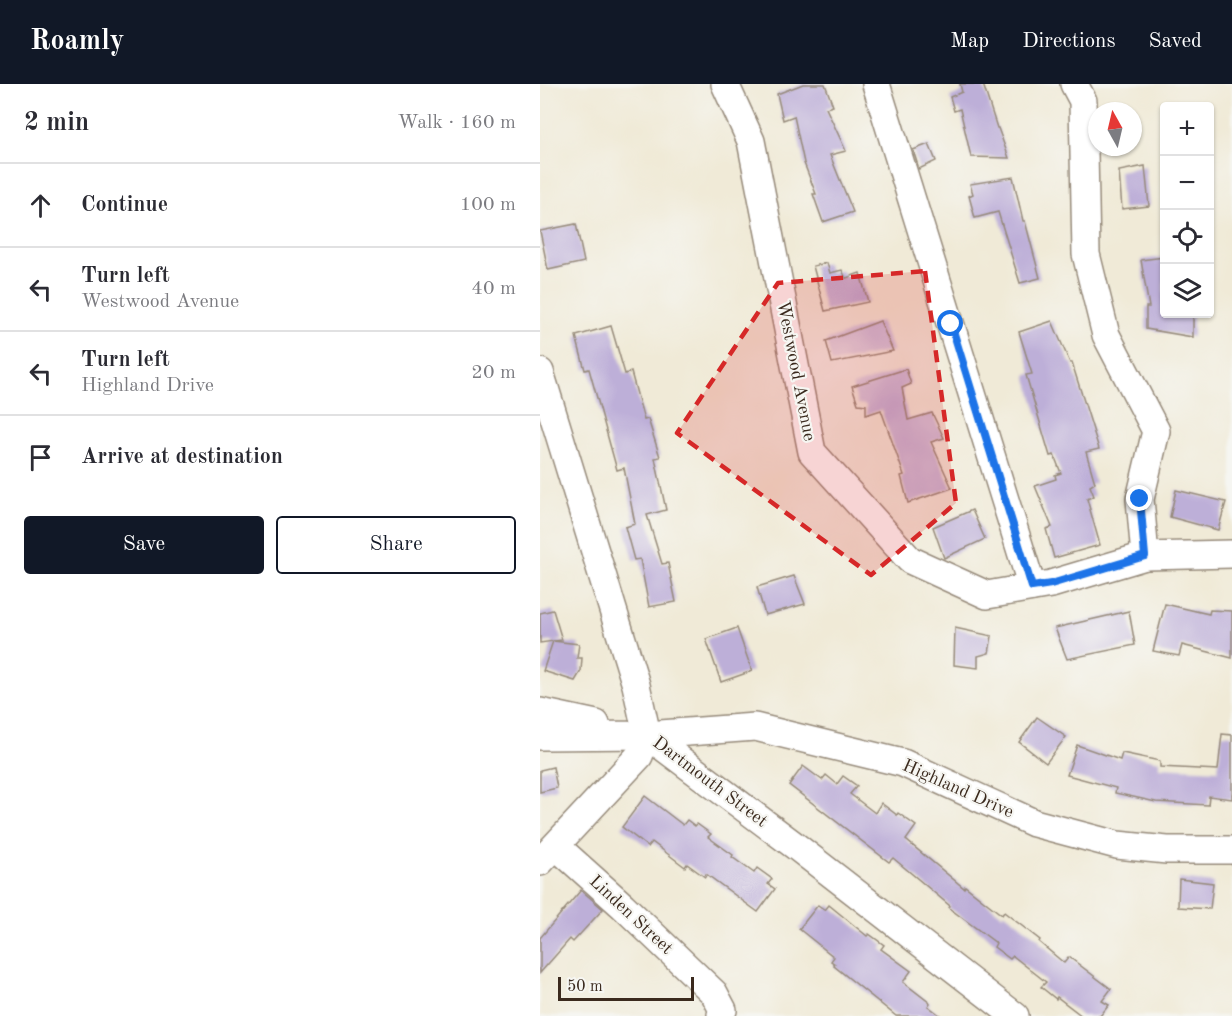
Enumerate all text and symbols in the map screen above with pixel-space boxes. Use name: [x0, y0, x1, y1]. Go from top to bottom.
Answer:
text: Roamly: [30, 28, 124, 56]
text: Map: [950, 31, 989, 52]
text: Directions: [1022, 31, 1116, 52]
text: Saved: [1149, 31, 1202, 52]
north arrow: [1088, 102, 1142, 156]
map controls: [1160, 102, 1214, 318]
button: +: [1160, 102, 1214, 156]
text: 2 min: [24, 110, 89, 136]
text: Walk · 160 m: [397, 113, 516, 133]
button: −: [1160, 156, 1214, 210]
icon: ahead: [24, 189, 57, 222]
text: Continue: [81, 194, 168, 216]
text: 100 m: [460, 195, 516, 215]
button: locate: [1160, 210, 1214, 264]
button: layers: [1160, 264, 1214, 318]
text: Turn left: [81, 265, 170, 287]
icon: left: [24, 273, 57, 306]
text: 40 m: [471, 279, 516, 299]
text: Westwood Avenue: [81, 292, 239, 312]
street label: Westwood Avenue: [774, 299, 818, 443]
route start: [937, 310, 963, 336]
text: Turn left: [81, 349, 170, 371]
icon: left: [24, 357, 57, 390]
text: 20 m: [471, 363, 516, 383]
text: Highland Drive: [81, 376, 214, 396]
icon: arrive: [24, 441, 57, 474]
text: Arrive at destination: [81, 446, 283, 468]
route end: [1126, 485, 1152, 511]
button: Save: [24, 516, 264, 574]
button: Share: [276, 516, 516, 574]
street label: Dartmouth Street: [649, 733, 771, 831]
street label: Highland Drive: [900, 756, 1016, 822]
street label: Linden Street: [586, 872, 676, 958]
scale bar: [558, 974, 694, 1002]
text: 50 m: [567, 979, 603, 995]

